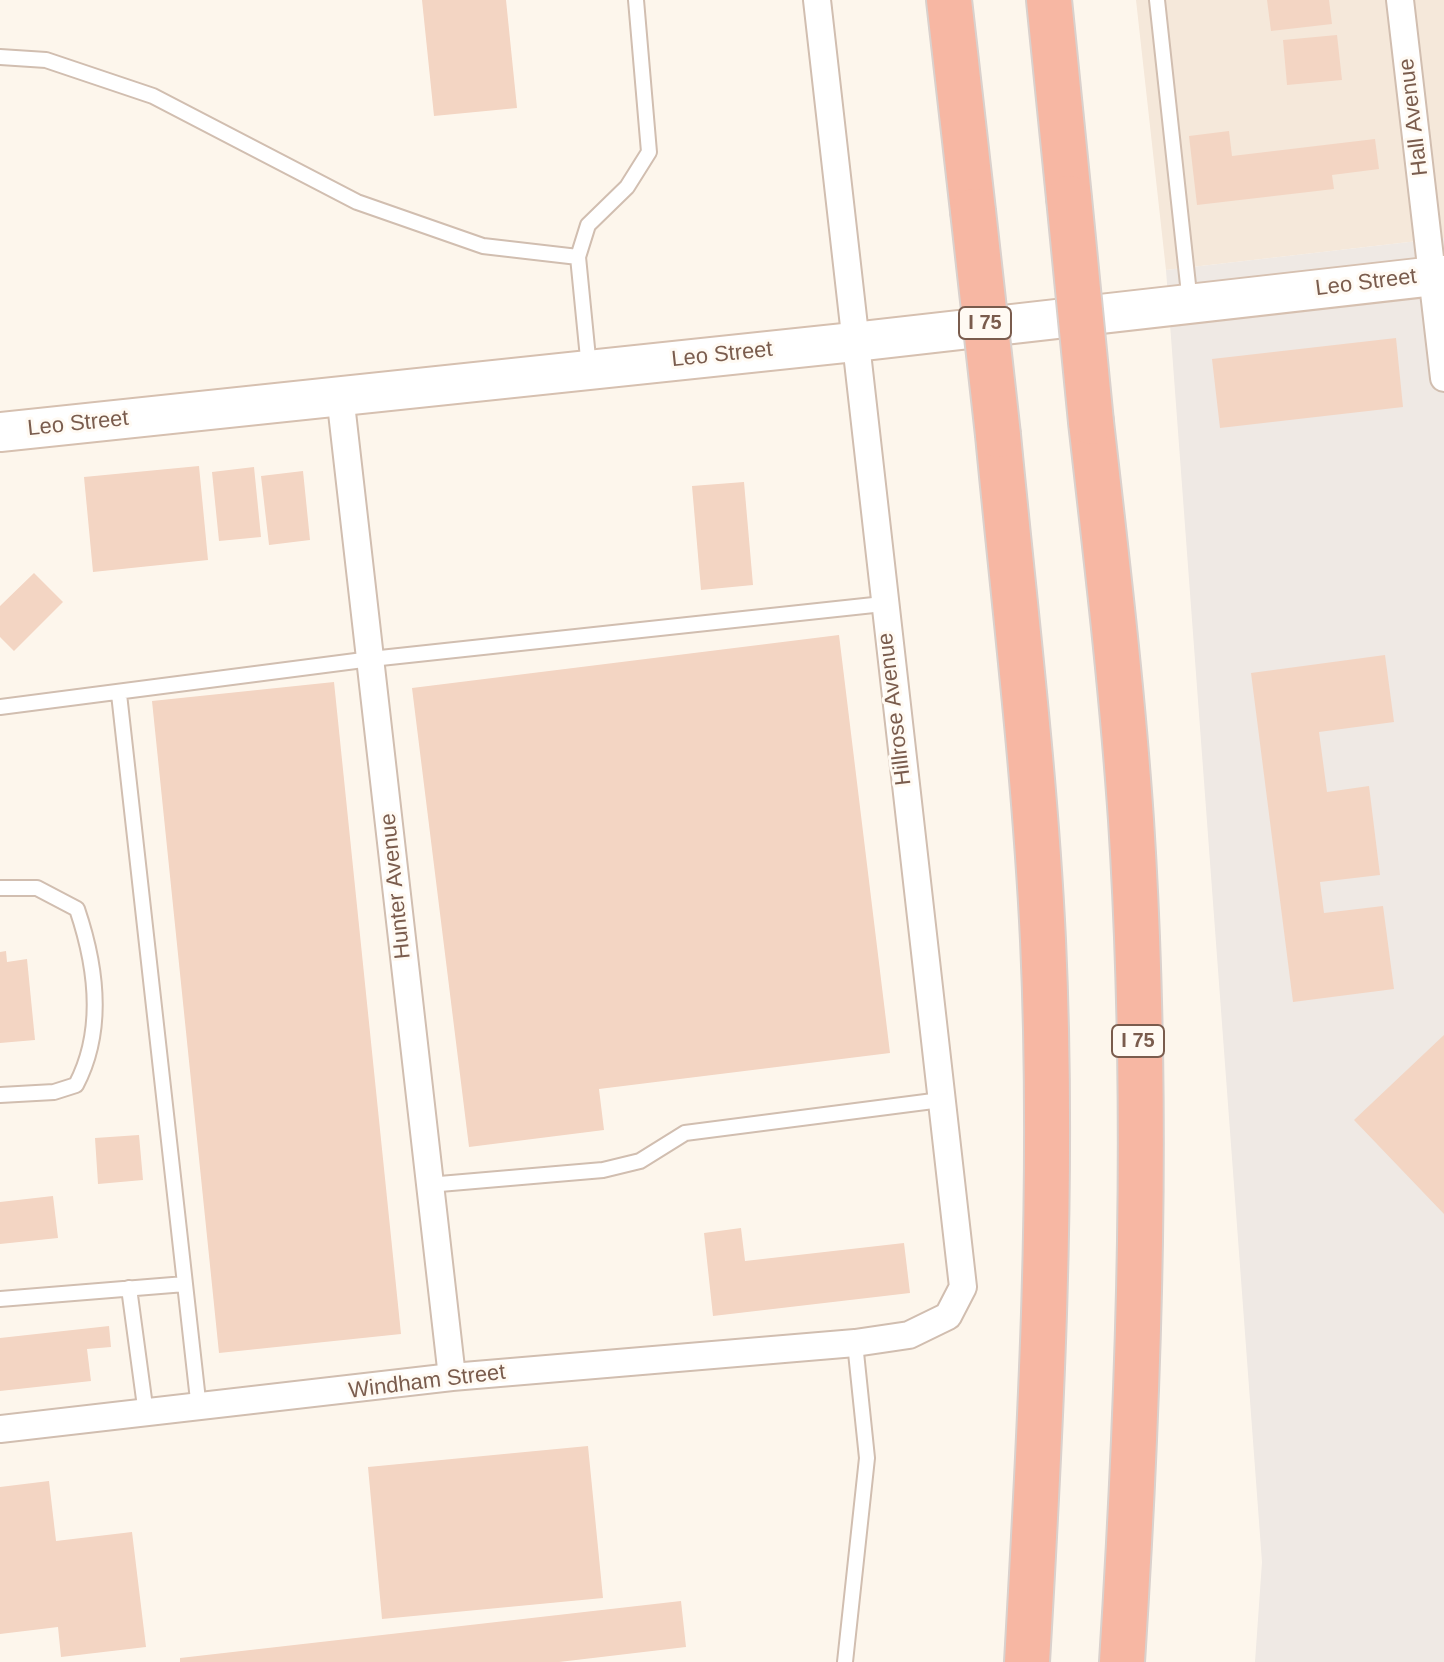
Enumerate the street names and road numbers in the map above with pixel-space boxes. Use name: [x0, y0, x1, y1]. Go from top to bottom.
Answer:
street label: Hall Avenue: [1394, 57, 1434, 177]
street label: Leo Street: [1314, 264, 1418, 302]
road number: I 75: [959, 307, 1011, 339]
street label: Leo Street: [670, 337, 774, 373]
street label: Leo Street: [26, 406, 130, 442]
street label: Hillrose Avenue: [873, 631, 917, 787]
street label: Hunter Avenue: [375, 812, 417, 960]
road number: I 75: [1112, 1025, 1164, 1057]
street label: Windham Street: [347, 1359, 507, 1405]

